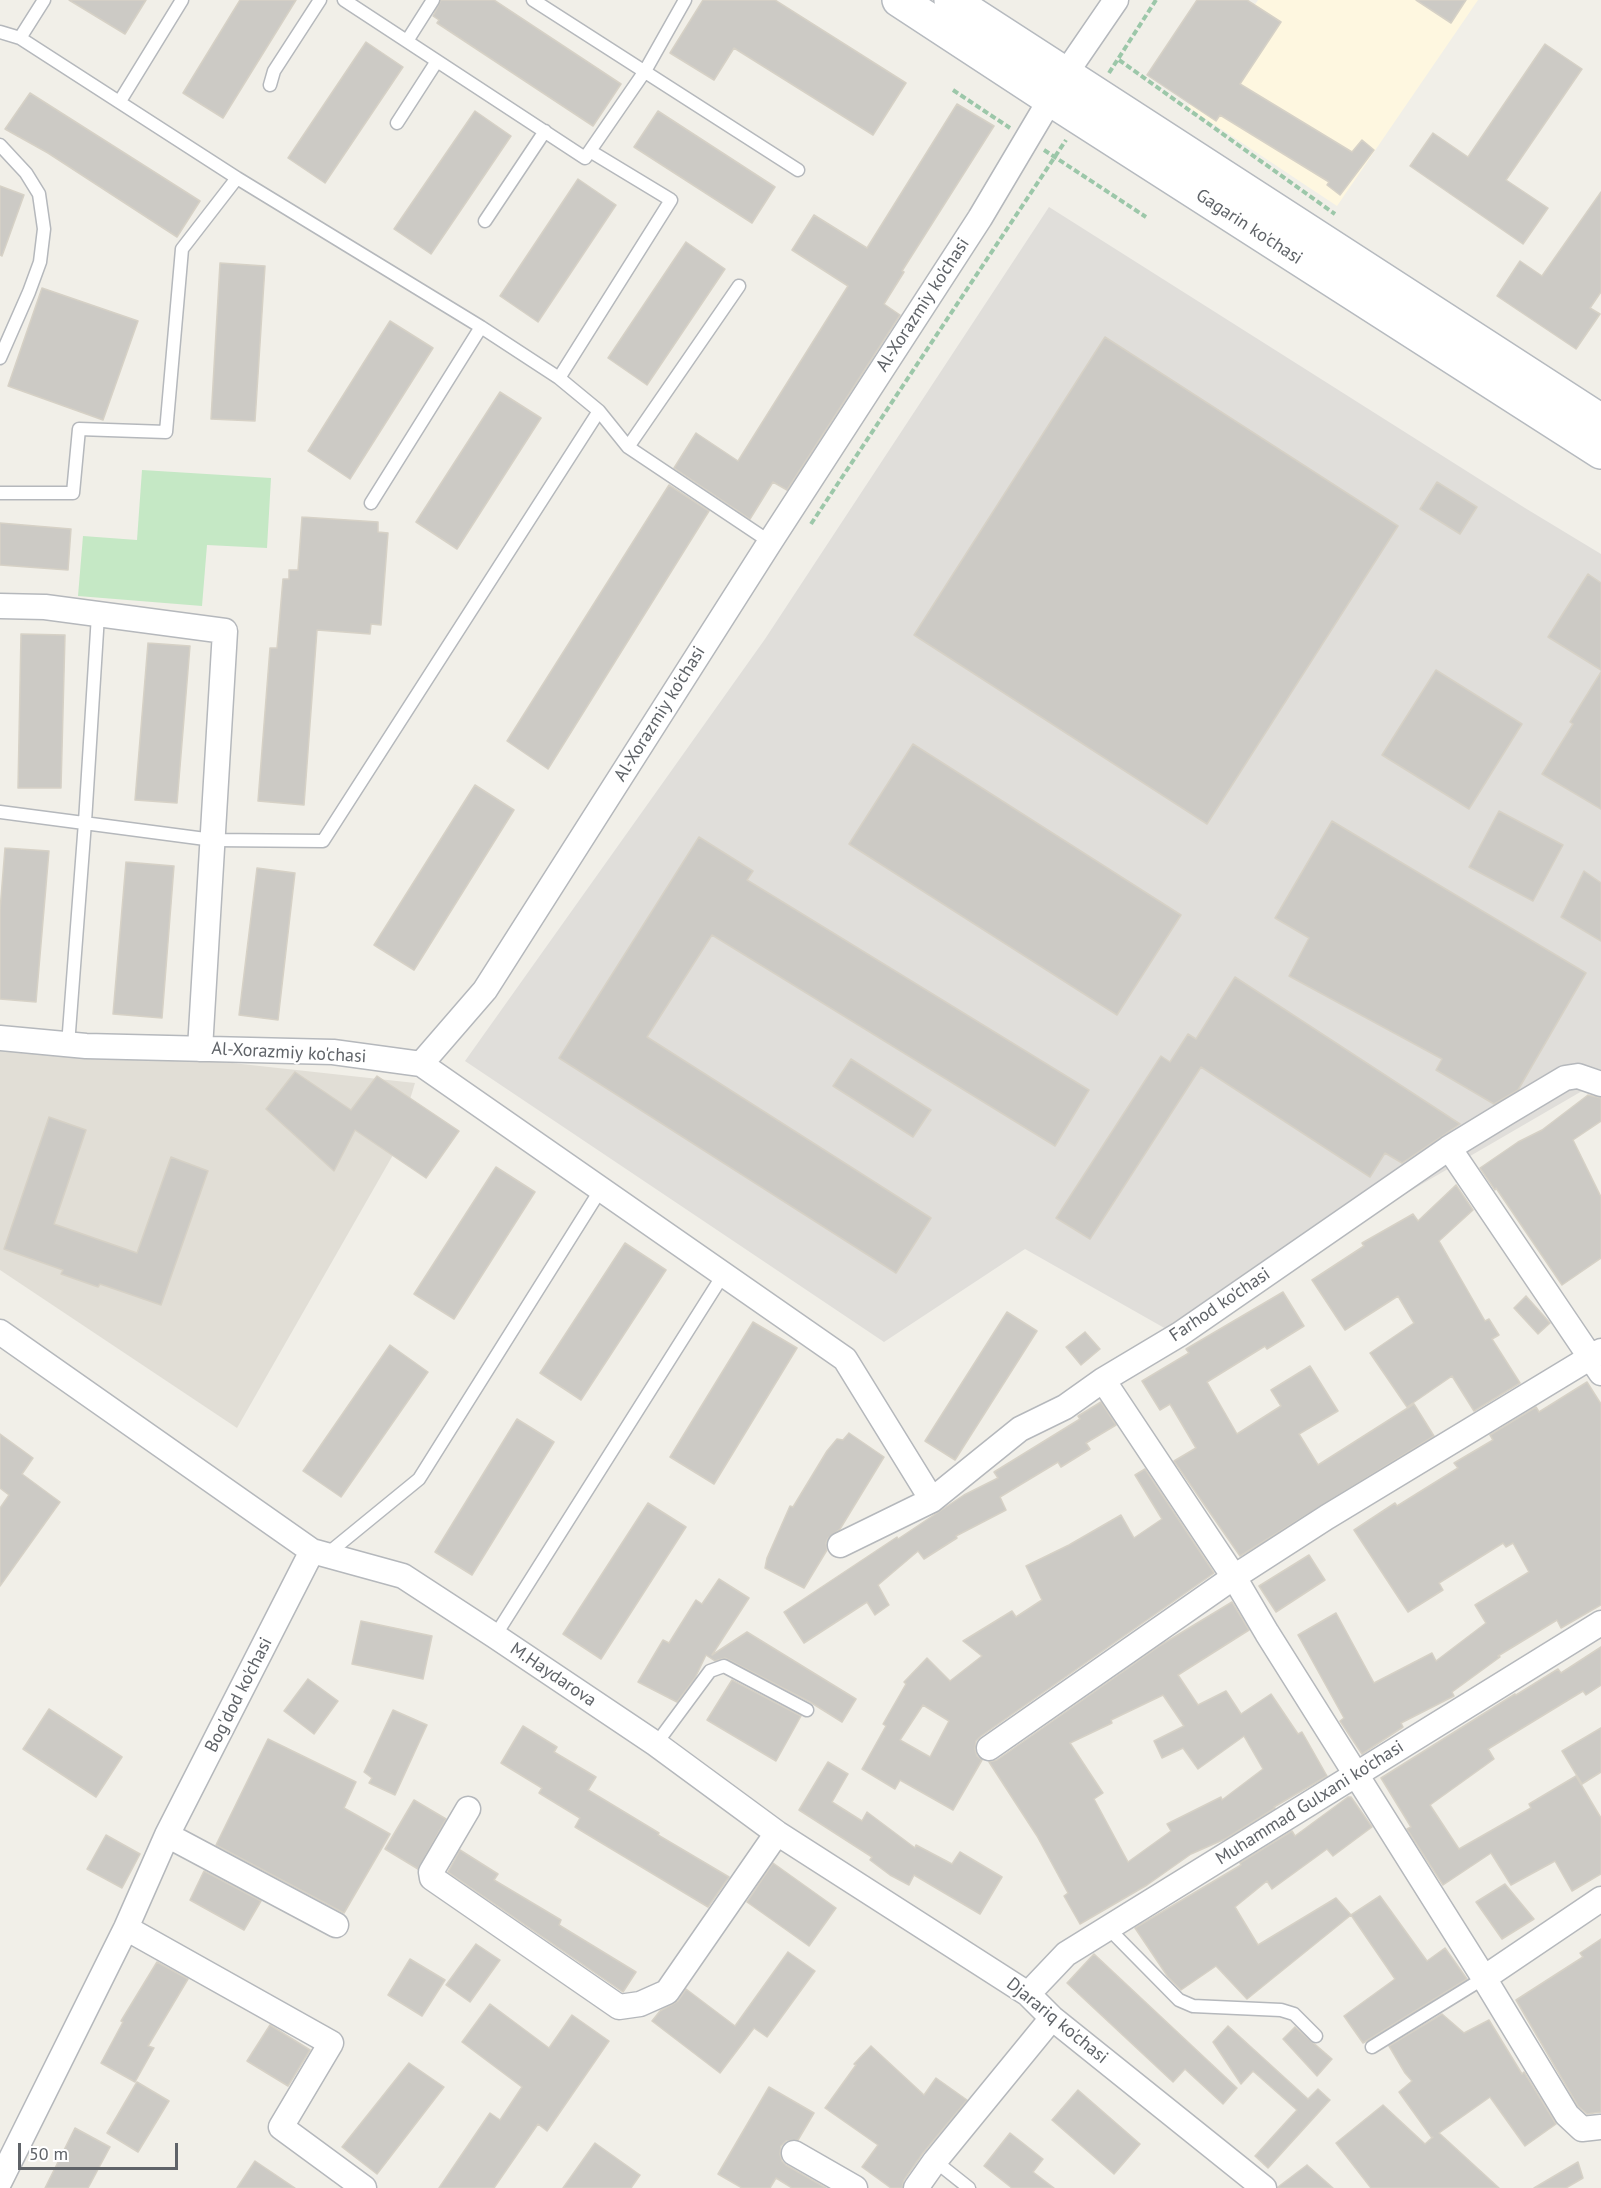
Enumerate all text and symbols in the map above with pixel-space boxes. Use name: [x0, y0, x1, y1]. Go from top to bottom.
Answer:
street label: Gagarin ko'chasi: [1192, 185, 1306, 269]
street label: Al-Xorazmiy ko'chasi: [872, 234, 974, 376]
street label: Al-Xorazmiy ko'chasi: [610, 643, 710, 785]
street label: Al-Xorazmiy ko'chasi: [211, 1038, 367, 1068]
street label: Farhod ko'chasi: [1166, 1263, 1274, 1347]
street label: Bog'dod ko'chasi: [201, 1634, 277, 1756]
street label: M.Haydarova: [506, 1638, 600, 1712]
street label: Muhammad Gulxani ko'chasi: [1212, 1736, 1408, 1870]
street label: Djarariq ko'chasi: [1002, 1973, 1112, 2069]
scale bar: [21, 2131, 182, 2169]
text: 50 m: [29, 2142, 68, 2165]

